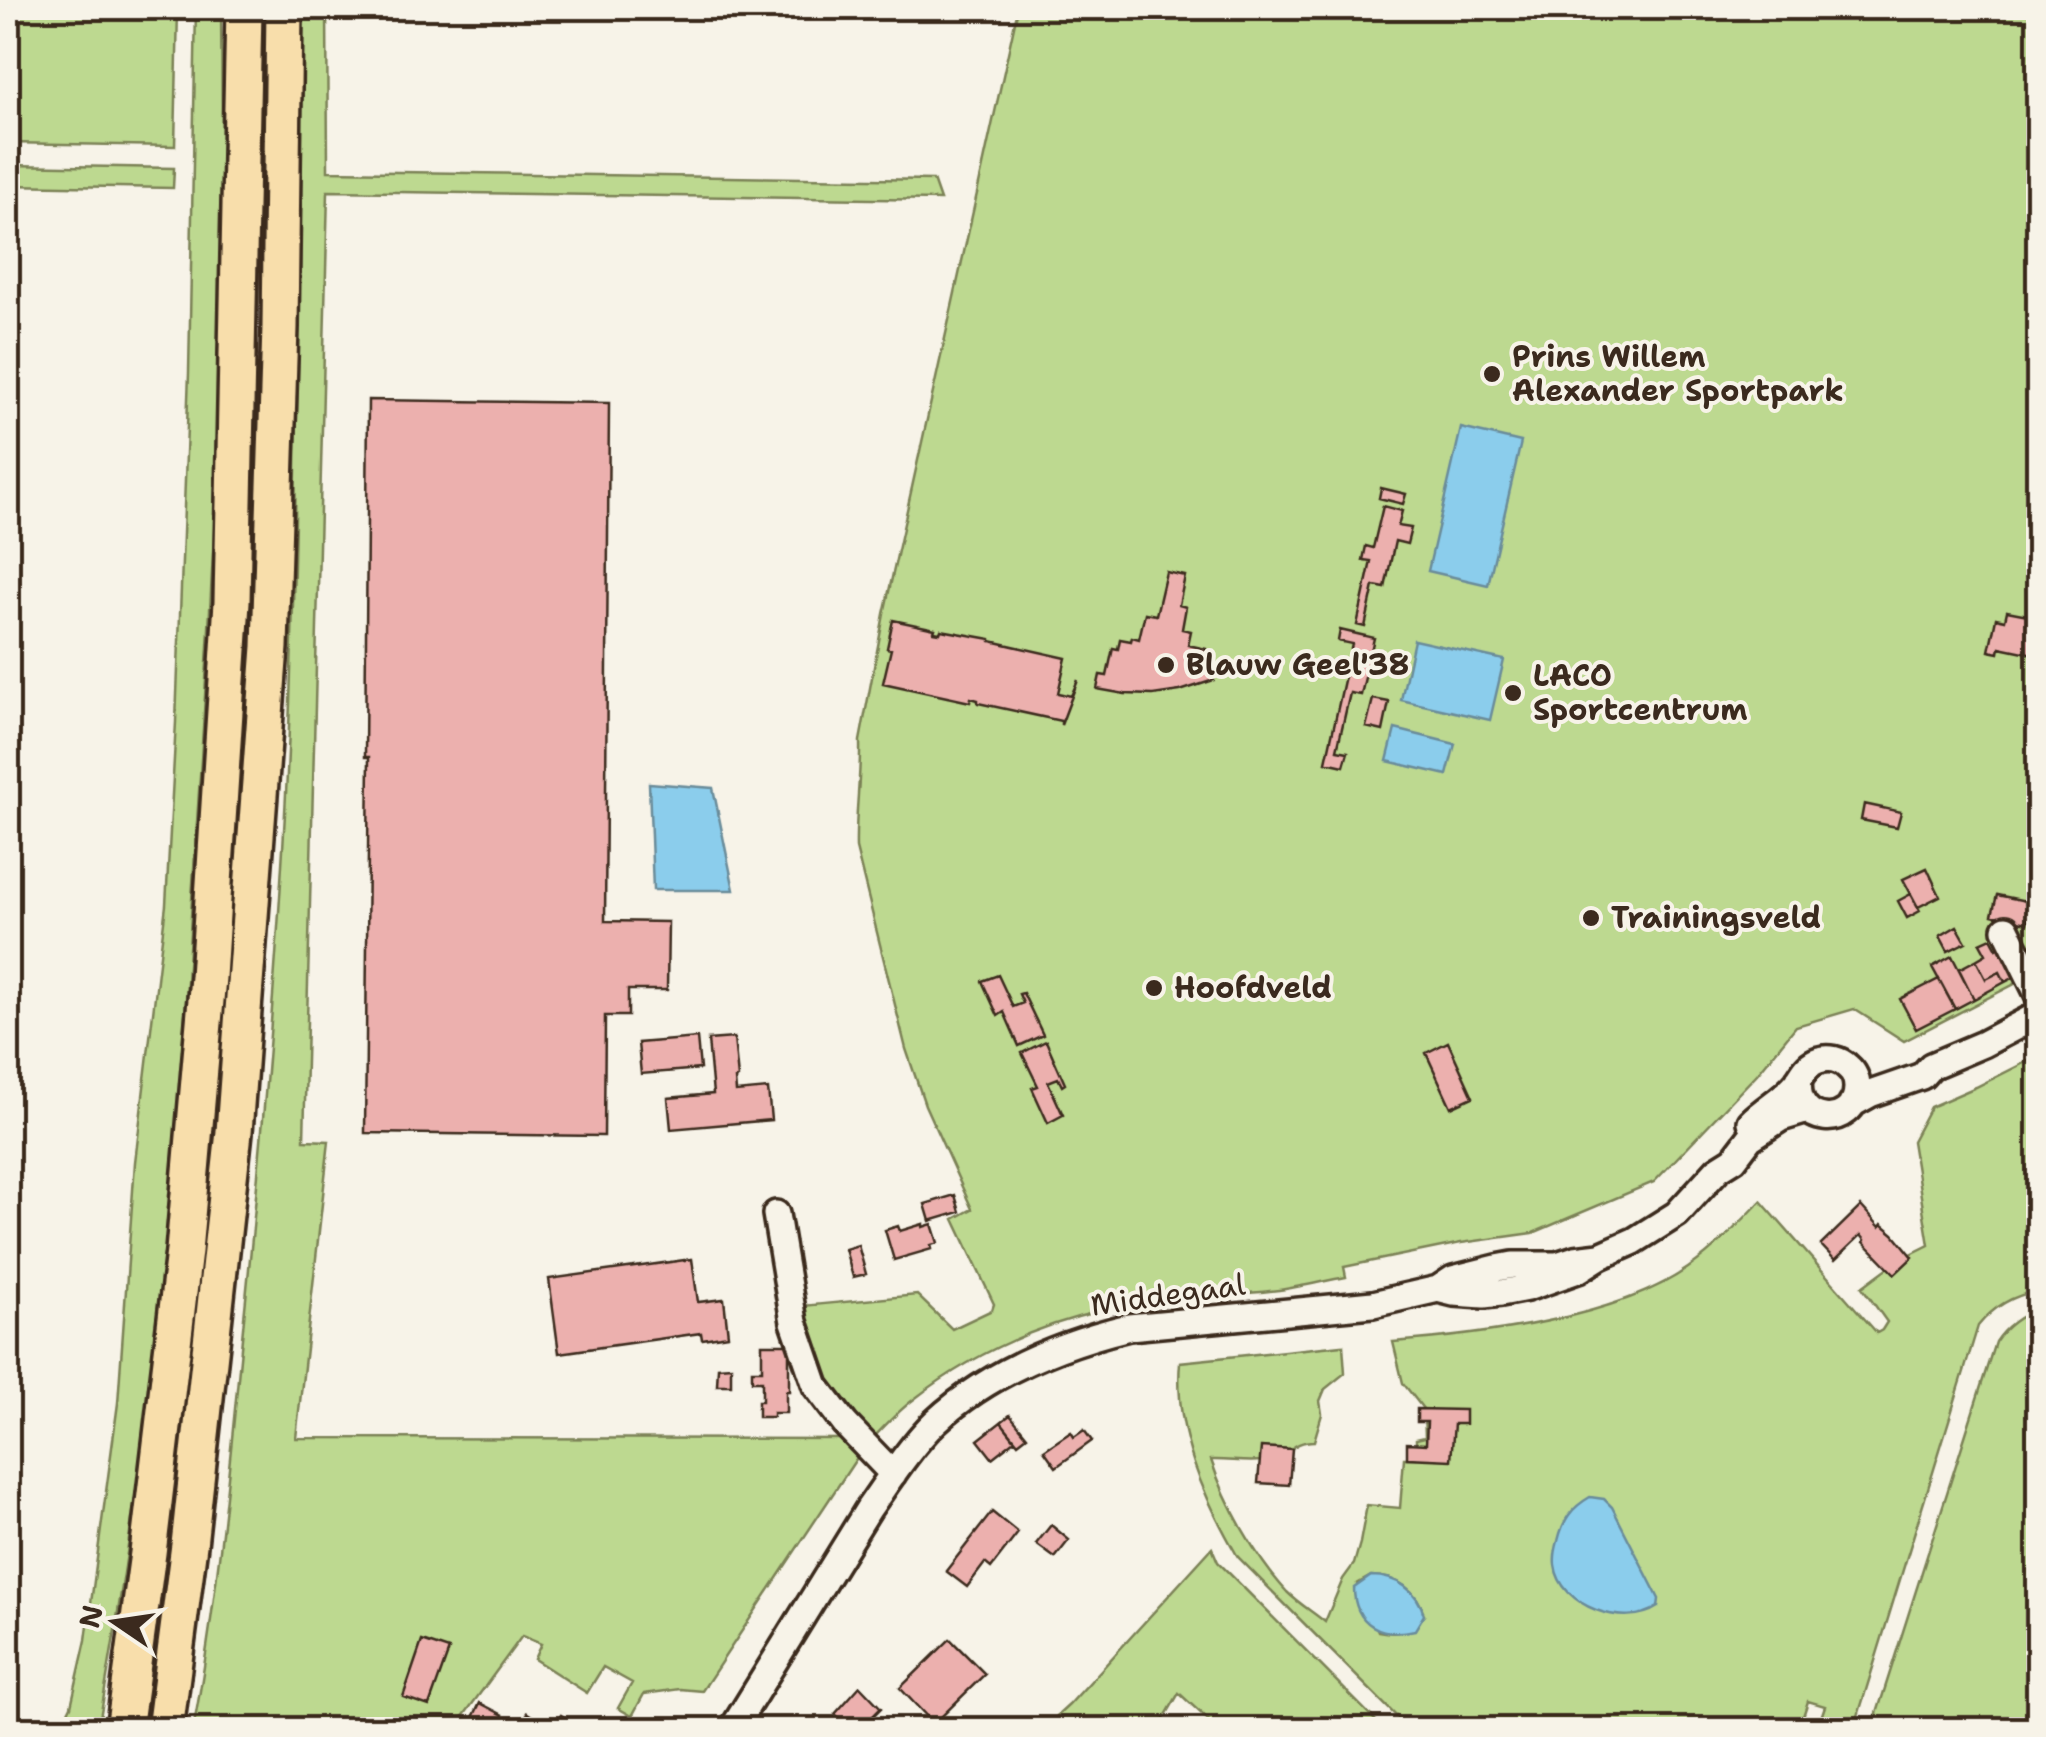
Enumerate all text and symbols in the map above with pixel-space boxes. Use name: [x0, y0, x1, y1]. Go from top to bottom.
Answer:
place label: Prins Willem Alexander Sportpark: [1512, 336, 1844, 411]
marker: Prins Willem Alexander Sportpark: [1481, 363, 1503, 385]
place label: Blauw Geel'38: [1186, 644, 1409, 685]
marker: Blauw Geel'38: [1155, 654, 1177, 676]
place label: LACO Sportcentrum: [1533, 655, 1748, 730]
marker: LACO Sportcentrum: [1502, 682, 1524, 704]
place label: Trainingsveld: [1611, 897, 1821, 938]
marker: Trainingsveld: [1580, 907, 1602, 929]
place label: Hoofdveld: [1174, 967, 1332, 1008]
marker: Hoofdveld: [1143, 977, 1165, 999]
street label: Middegaal: [1088, 1263, 1248, 1326]
north arrow: [65, 1572, 165, 1672]
text: N: [70, 1601, 112, 1631]

